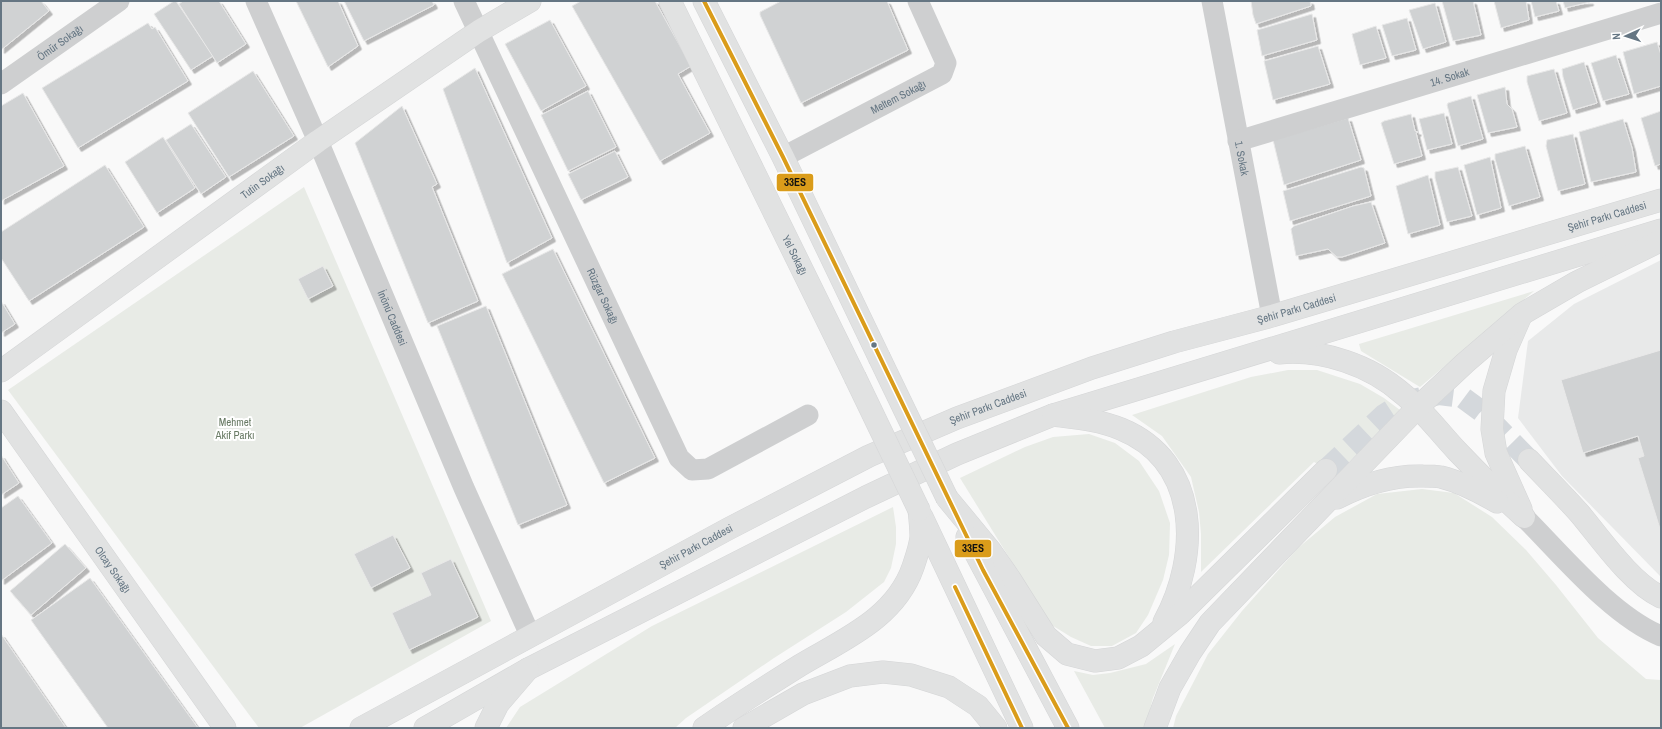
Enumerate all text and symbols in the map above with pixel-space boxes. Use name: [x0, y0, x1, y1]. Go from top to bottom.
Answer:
north arrow: [1606, 16, 1646, 56]
street label: Ömür Sokağı: [34, 22, 86, 64]
text: N: [1609, 33, 1623, 40]
street label: 14. Sokak: [1428, 64, 1471, 90]
street label: Meltem Sokağı: [868, 77, 928, 117]
street label: 1. Sokak: [1232, 140, 1252, 177]
street label: Tutin Sokağı: [238, 161, 287, 202]
line badge: 33ES: [776, 173, 814, 192]
text: 33ES: [784, 175, 806, 189]
street label: Şehir Parkı Caddesi: [1566, 198, 1648, 234]
street label: Yel Sokağı: [779, 233, 811, 277]
street label: Rüzgar Sokağı: [584, 266, 622, 326]
street label: İnönü Caddesi: [375, 288, 410, 348]
street label: Şehir Parkı Caddesi: [1256, 290, 1337, 327]
unlabelled marker: [869, 340, 879, 350]
street label: Şehir Parkı Caddesi: [947, 386, 1028, 428]
park label: Mehmet Akif Parkı: [214, 415, 255, 442]
street label: Şehir Parkı Caddesi: [657, 521, 735, 572]
line badge: 33ES: [954, 539, 992, 558]
text: 33ES: [962, 541, 984, 555]
street label: Olcay Sokağı: [92, 543, 134, 595]

